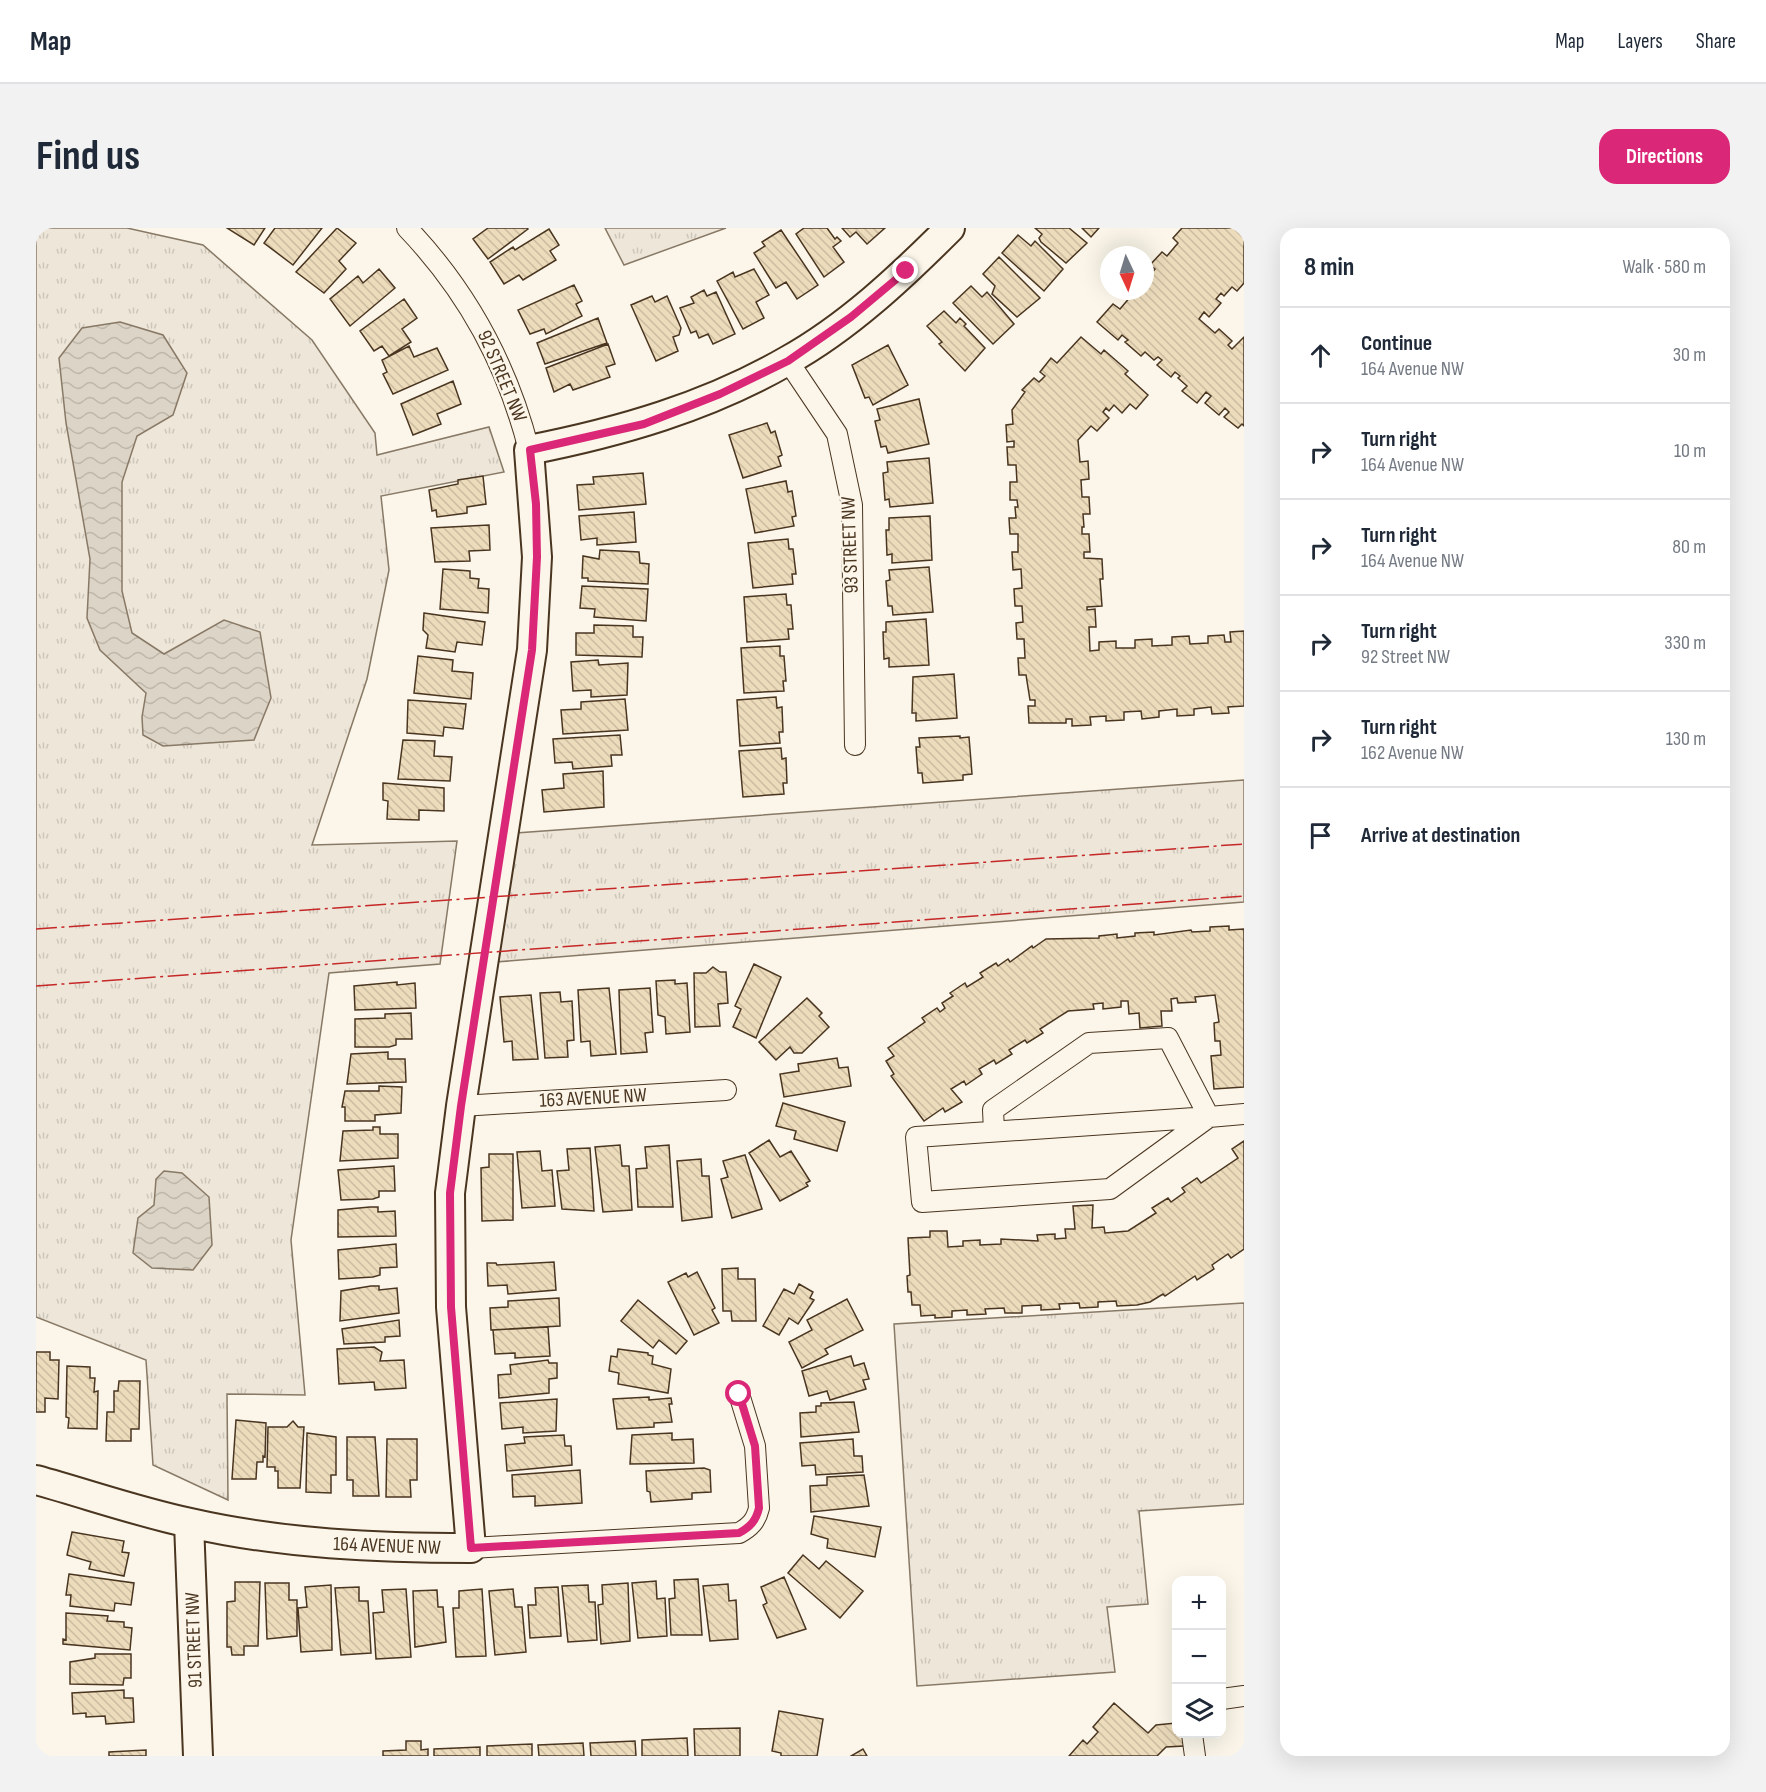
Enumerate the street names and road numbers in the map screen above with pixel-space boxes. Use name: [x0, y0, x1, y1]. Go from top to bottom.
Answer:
street label: 92 STREET NW: [472, 327, 532, 425]
street label: 93 STREET NW: [836, 496, 864, 594]
street label: 163 AVENUE NW: [539, 1083, 647, 1113]
street label: 164 AVENUE NW: [333, 1532, 441, 1560]
street label: 91 STREET NW: [180, 1592, 208, 1688]

